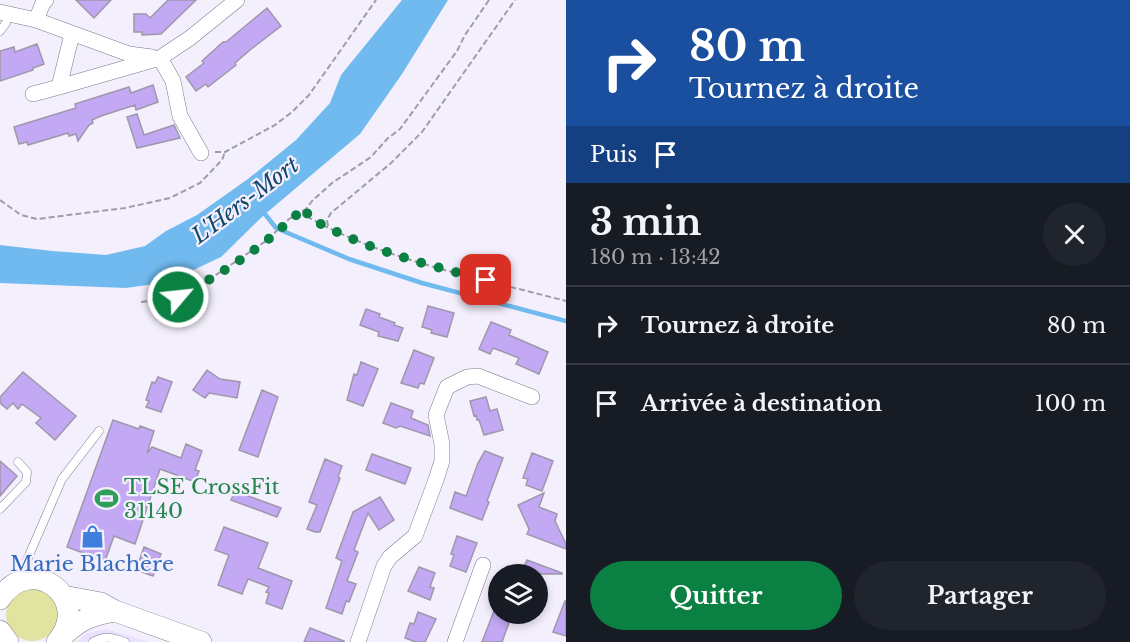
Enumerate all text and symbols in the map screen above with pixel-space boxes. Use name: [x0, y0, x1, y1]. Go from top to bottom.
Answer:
text: 80 m: [689, 20, 805, 72]
icon: right: [590, 24, 668, 102]
text: Tournez à droite: [689, 72, 919, 105]
icon: arrive: [649, 138, 682, 171]
text: Puis: [590, 141, 637, 168]
water label: L'Hers-Mort: [186, 151, 304, 250]
text: 3 min: [590, 200, 702, 245]
button: close: [1043, 203, 1106, 266]
text: 180 m · 13:42: [590, 245, 721, 269]
pin: [460, 254, 511, 305]
icon: arrive: [469, 263, 502, 296]
position arrow: [146, 265, 210, 329]
icon: right: [590, 309, 623, 342]
text: Tournez à droite: [641, 312, 834, 339]
text: 80 m: [1047, 312, 1106, 339]
icon: arrive: [590, 387, 623, 420]
text: Arrivée à destination: [641, 390, 882, 417]
text: 100 m: [1035, 390, 1106, 417]
place label: TLSE CrossFit 31140: [124, 474, 279, 524]
sports icon: TLSE CrossFit 31140: [93, 486, 119, 512]
shop icon: Marie Blachère: [79, 523, 105, 549]
place label: Marie Blachère: [10, 551, 174, 577]
button: Quitter: [590, 561, 842, 630]
button: Partager: [854, 561, 1106, 630]
map controls: [488, 564, 548, 624]
button: layers: [488, 564, 548, 624]

